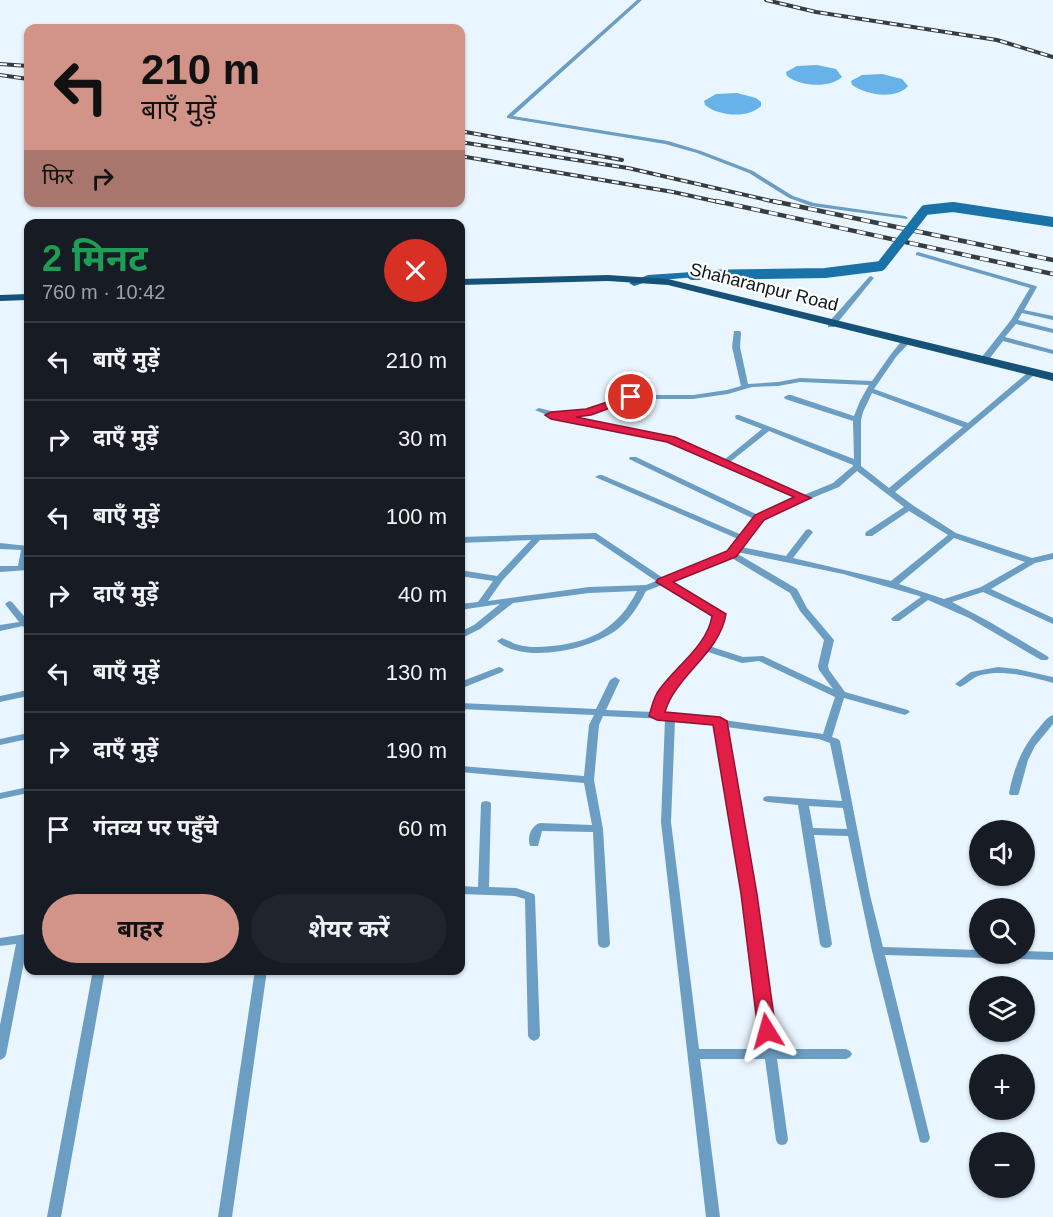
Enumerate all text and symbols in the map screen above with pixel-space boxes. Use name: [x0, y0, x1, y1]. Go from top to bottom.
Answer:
text: 210 m: [141, 46, 260, 93]
icon: left: [42, 48, 120, 126]
text: बाएँ मुड़ें: [141, 95, 216, 125]
icon: right: [86, 162, 119, 195]
text: फिर: [42, 164, 74, 189]
text: 2 मिनट: [42, 238, 148, 279]
button: close: [384, 239, 447, 302]
street label: Shaharanpur Road: [688, 259, 840, 315]
text: 760 m · 10:42: [42, 281, 165, 303]
icon: left: [42, 345, 75, 378]
text: बाएँ मुड़ें: [93, 347, 159, 372]
text: 210 m: [386, 348, 447, 373]
pin: [605, 371, 656, 422]
icon: arrive: [614, 380, 647, 413]
icon: right: [42, 423, 75, 456]
text: दाएँ मुड़ें: [93, 425, 158, 450]
text: 30 m: [398, 426, 447, 451]
icon: left: [42, 501, 75, 534]
text: बाएँ मुड़ें: [93, 503, 159, 528]
text: 100 m: [386, 504, 447, 529]
icon: right: [42, 579, 75, 612]
text: दाएँ मुड़ें: [93, 581, 158, 606]
text: 40 m: [398, 582, 447, 607]
icon: left: [42, 657, 75, 690]
text: बाएँ मुड़ें: [93, 659, 159, 684]
text: 130 m: [386, 660, 447, 685]
icon: right: [42, 735, 75, 768]
text: दाएँ मुड़ें: [93, 737, 158, 762]
text: 190 m: [386, 738, 447, 763]
icon: arrive: [42, 813, 75, 846]
text: गंतव्य पर पहुँचे: [93, 815, 218, 840]
text: 60 m: [398, 816, 447, 841]
map controls: [969, 820, 1035, 1198]
button: sound: [969, 820, 1035, 886]
button: बाहर: [42, 894, 239, 963]
button: शेयर करें: [251, 894, 447, 963]
button: search: [969, 898, 1035, 964]
button: layers: [969, 976, 1035, 1042]
position arrow: [735, 999, 799, 1063]
button: +: [969, 1054, 1035, 1120]
button: −: [969, 1132, 1035, 1198]

